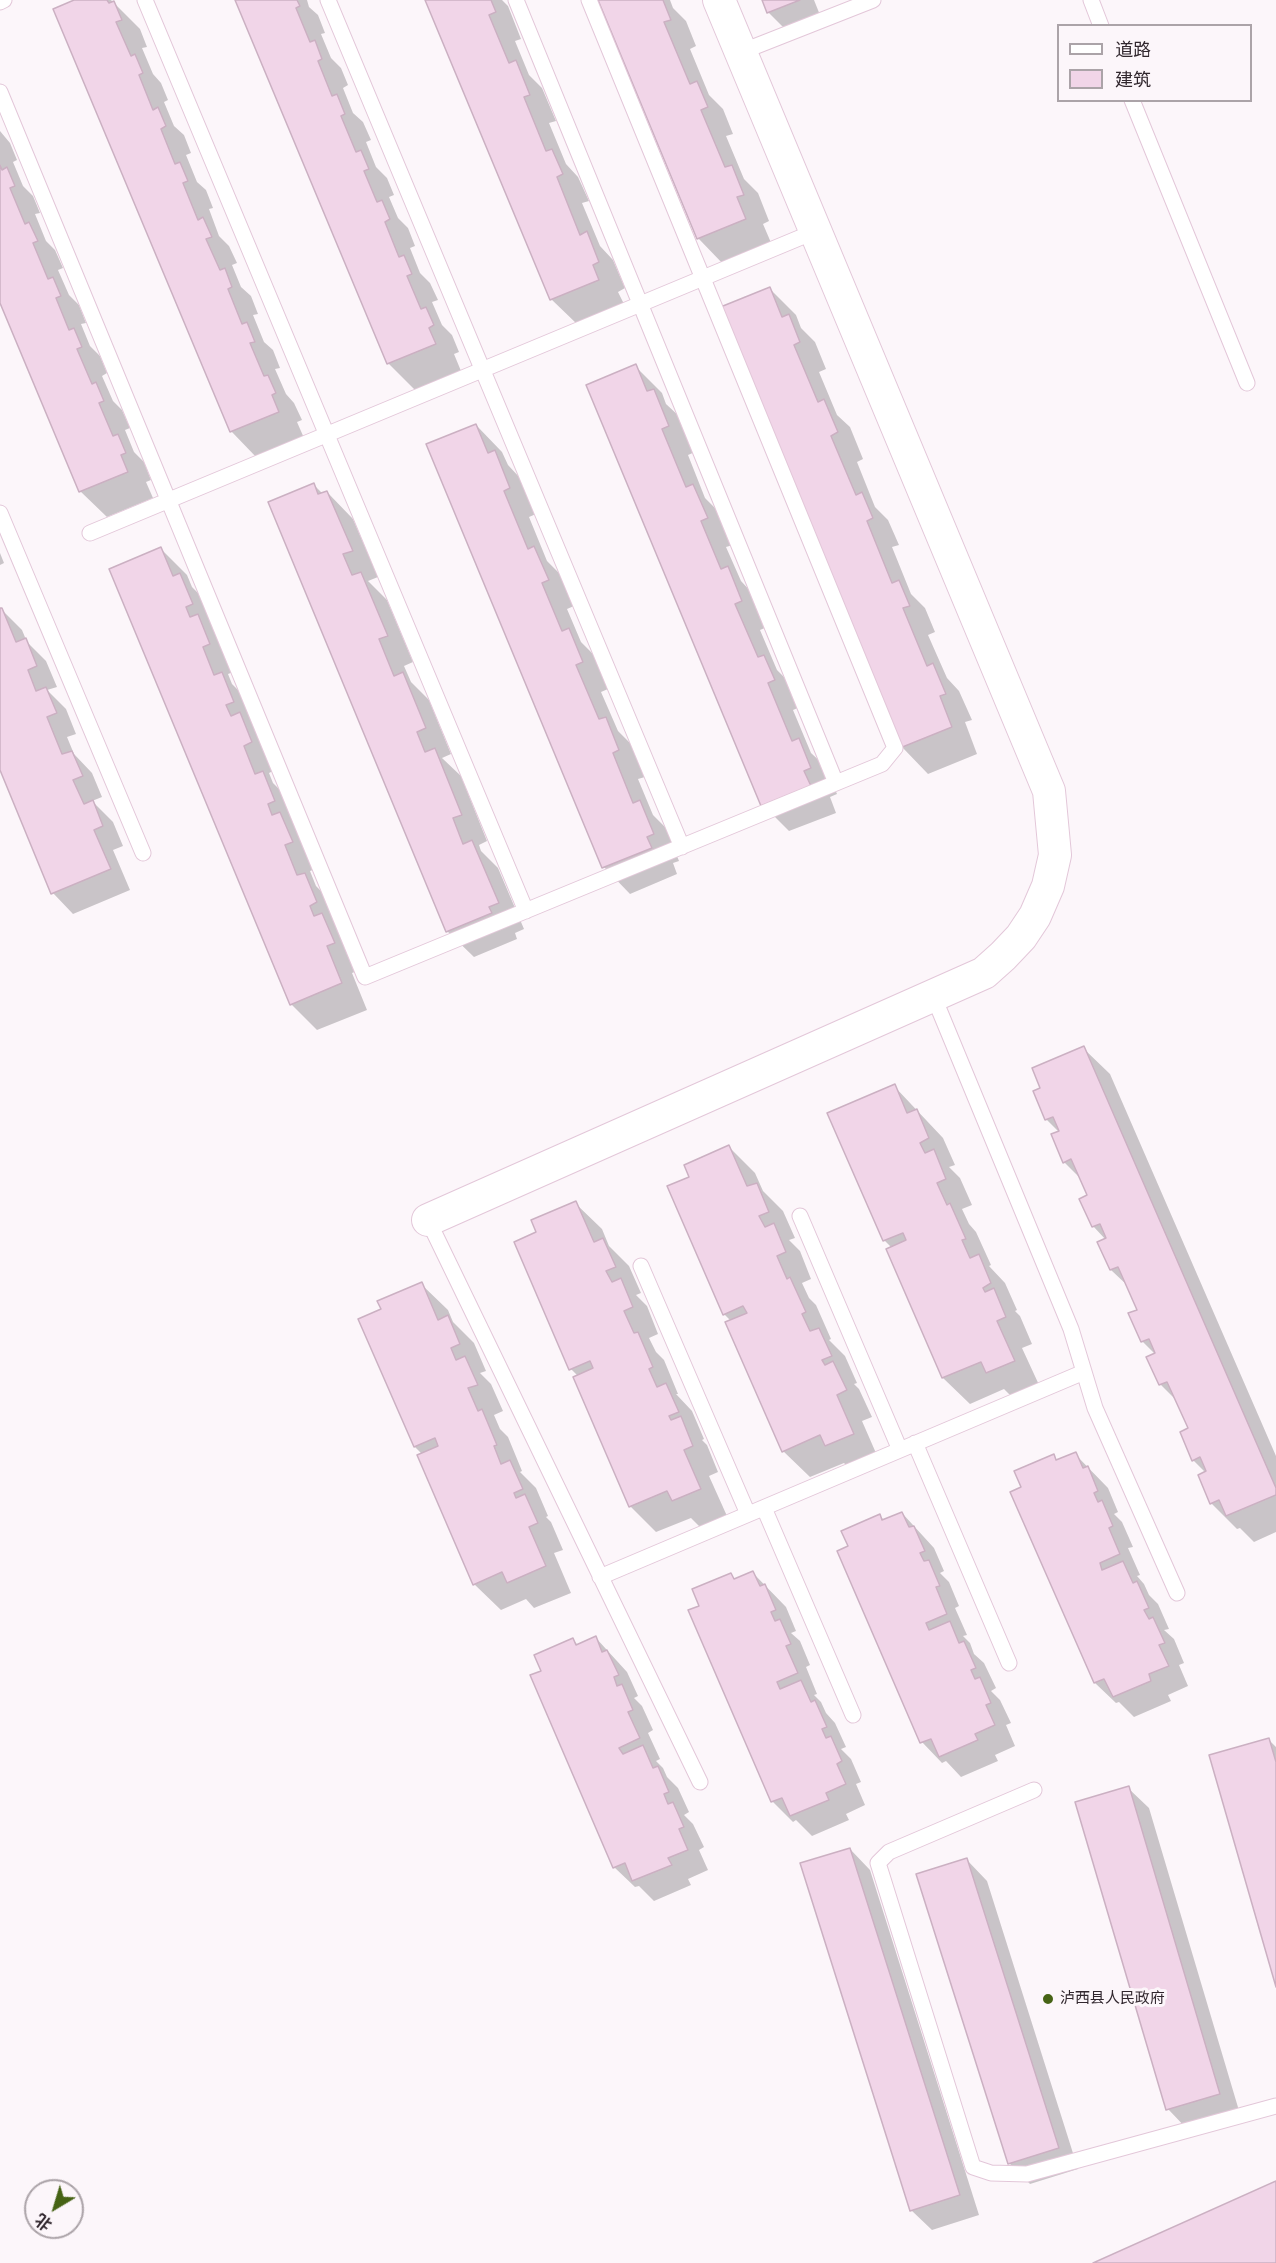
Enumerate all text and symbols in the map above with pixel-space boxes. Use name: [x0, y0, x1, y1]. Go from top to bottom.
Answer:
legend: [1057, 24, 1252, 102]
text: 道路: [1115, 37, 1151, 62]
text: 建筑: [1115, 67, 1151, 92]
place label: 泸西县人民政府: [1060, 1990, 1165, 2008]
marker: 泸西县人民政府: [1041, 1992, 1055, 2006]
north arrow: [24, 2179, 84, 2239]
text: 北: [30, 2208, 57, 2236]

